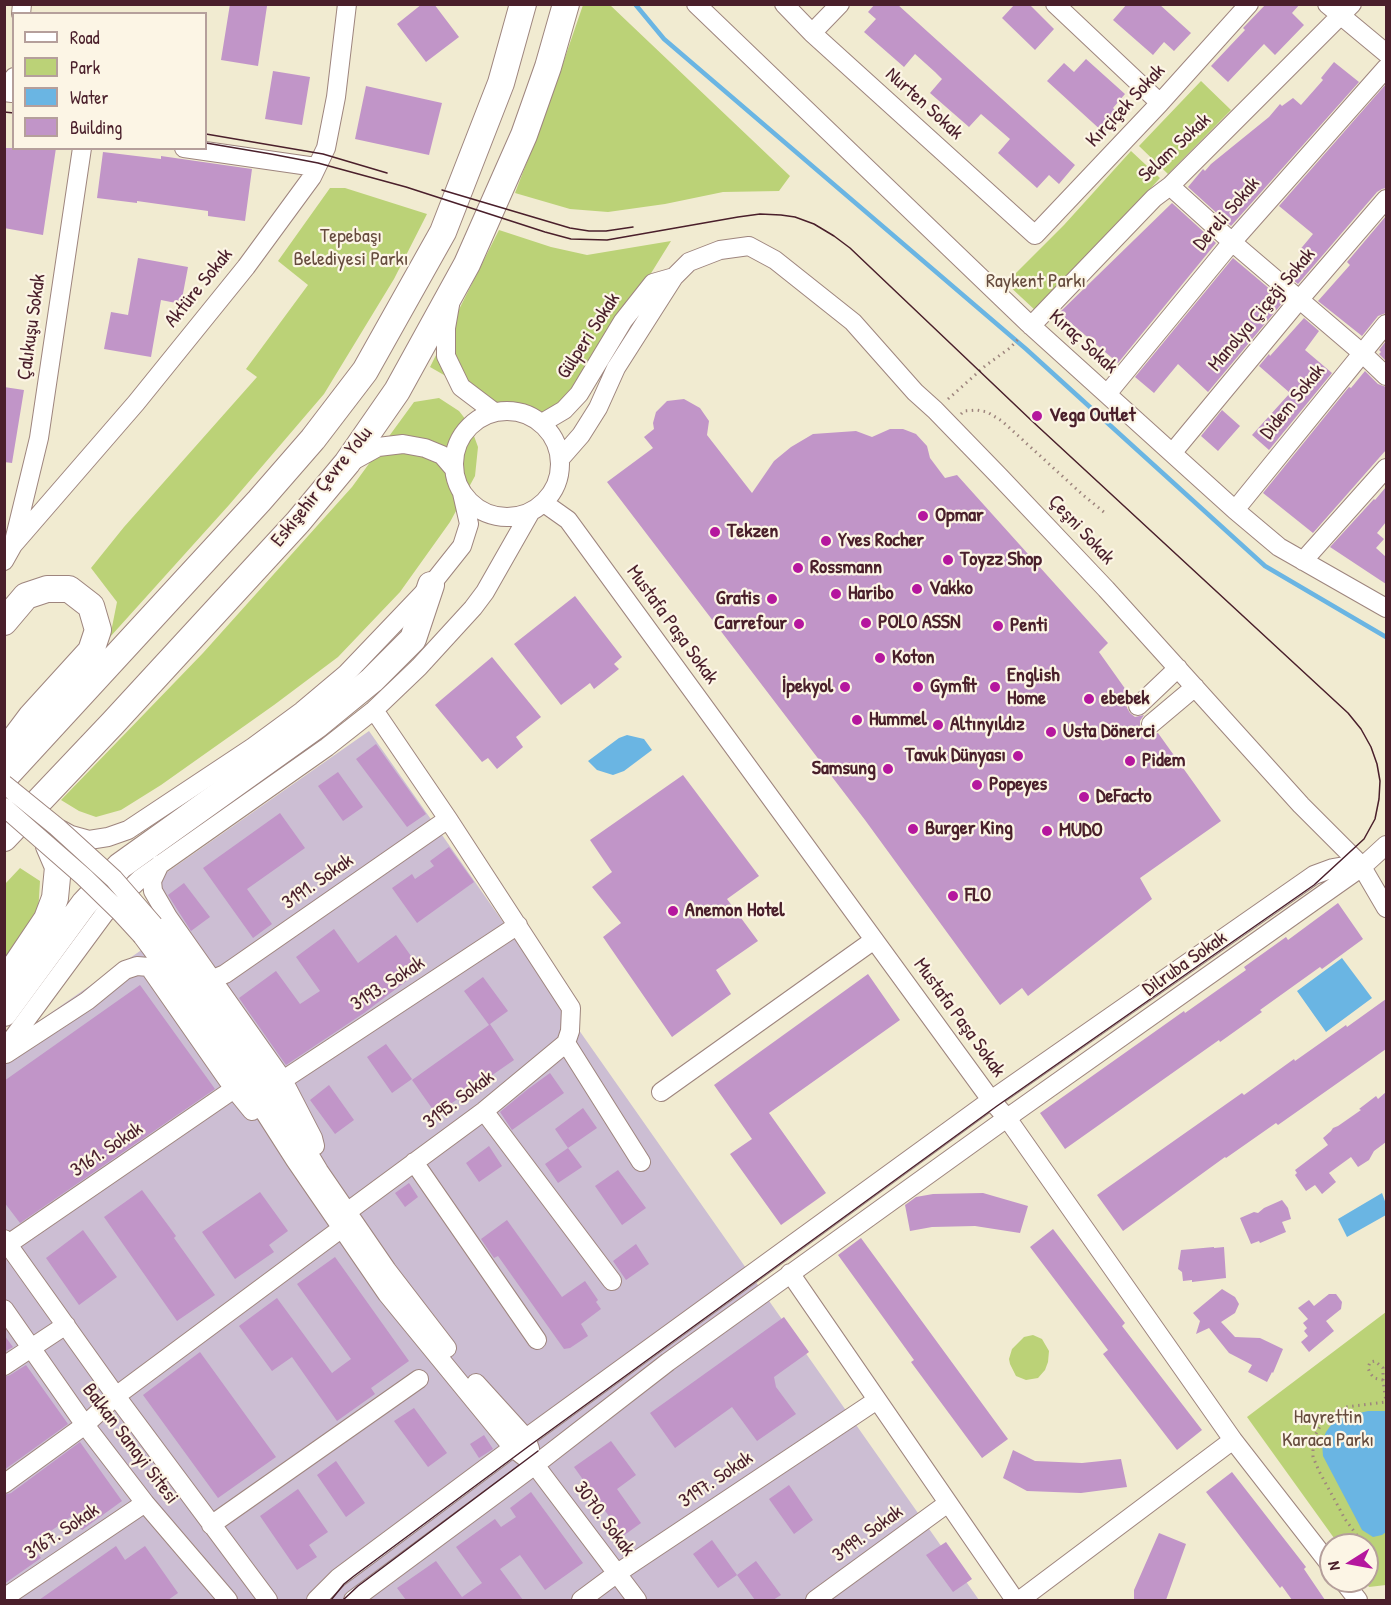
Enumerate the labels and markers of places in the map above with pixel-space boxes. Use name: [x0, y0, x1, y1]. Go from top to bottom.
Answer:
place label: Vega Outlet: [1049, 404, 1136, 428]
marker: Vega Outlet: [1030, 409, 1044, 423]
place label: Opmar: [935, 504, 984, 528]
marker: Opmar: [916, 509, 930, 523]
place label: Tekzen: [727, 520, 778, 544]
marker: Tekzen: [708, 525, 722, 539]
place label: Yves Rocher: [838, 529, 924, 553]
marker: Yves Rocher: [819, 534, 833, 548]
place label: Toyzz Shop: [960, 548, 1042, 572]
marker: Toyzz Shop: [941, 553, 955, 567]
place label: Rossmann: [810, 556, 882, 580]
marker: Rossmann: [791, 561, 805, 575]
place label: Vakko: [929, 577, 973, 601]
place label: Haribo: [848, 582, 894, 606]
marker: Vakko: [910, 582, 924, 596]
place label: Gratis: [716, 587, 760, 611]
marker: Haribo: [829, 587, 843, 601]
marker: Gratis: [765, 592, 779, 606]
place label: POLO ASSN: [878, 611, 961, 635]
place label: Carrefour: [714, 612, 787, 636]
place label: Penti: [1010, 614, 1048, 638]
marker: POLO ASSN: [859, 616, 873, 630]
marker: Carrefour: [792, 617, 806, 631]
marker: Penti: [991, 619, 1005, 633]
place label: Koton: [892, 646, 934, 670]
marker: Koton: [873, 651, 887, 665]
place label: English Home: [1007, 664, 1060, 711]
place label: İpekyol: [782, 675, 833, 699]
place label: Gymfit: [930, 675, 977, 699]
marker: İpekyol: [838, 680, 852, 694]
marker: Gymfit: [911, 680, 925, 694]
marker: English Home: [988, 680, 1002, 694]
place label: ebebek: [1101, 687, 1150, 711]
marker: ebebek: [1082, 692, 1096, 706]
place label: Hummel: [869, 708, 927, 732]
marker: Hummel: [850, 713, 864, 727]
place label: Altınyıldız: [950, 713, 1025, 737]
marker: Altınyıldız: [931, 718, 945, 732]
place label: Usta Dönerci: [1063, 720, 1156, 744]
marker: Usta Dönerci: [1044, 725, 1058, 739]
place label: Tavuk Dünyası: [905, 744, 1006, 768]
marker: Tavuk Dünyası: [1011, 749, 1025, 763]
place label: Pidem: [1142, 749, 1185, 773]
marker: Pidem: [1123, 754, 1137, 768]
place label: Samsung: [812, 757, 876, 781]
marker: Samsung: [881, 762, 895, 776]
place label: Popeyes: [989, 773, 1047, 797]
marker: Popeyes: [970, 778, 984, 792]
place label: DeFacto: [1096, 785, 1151, 809]
marker: DeFacto: [1077, 790, 1091, 804]
place label: Burger King: [925, 817, 1013, 841]
place label: MUDO: [1059, 819, 1103, 843]
marker: Burger King: [906, 822, 920, 836]
marker: MUDO: [1040, 824, 1054, 838]
place label: FLO: [965, 884, 991, 908]
marker: FLO: [946, 889, 960, 903]
place label: Anemon Hotel: [685, 899, 785, 923]
marker: Anemon Hotel: [666, 904, 680, 918]

